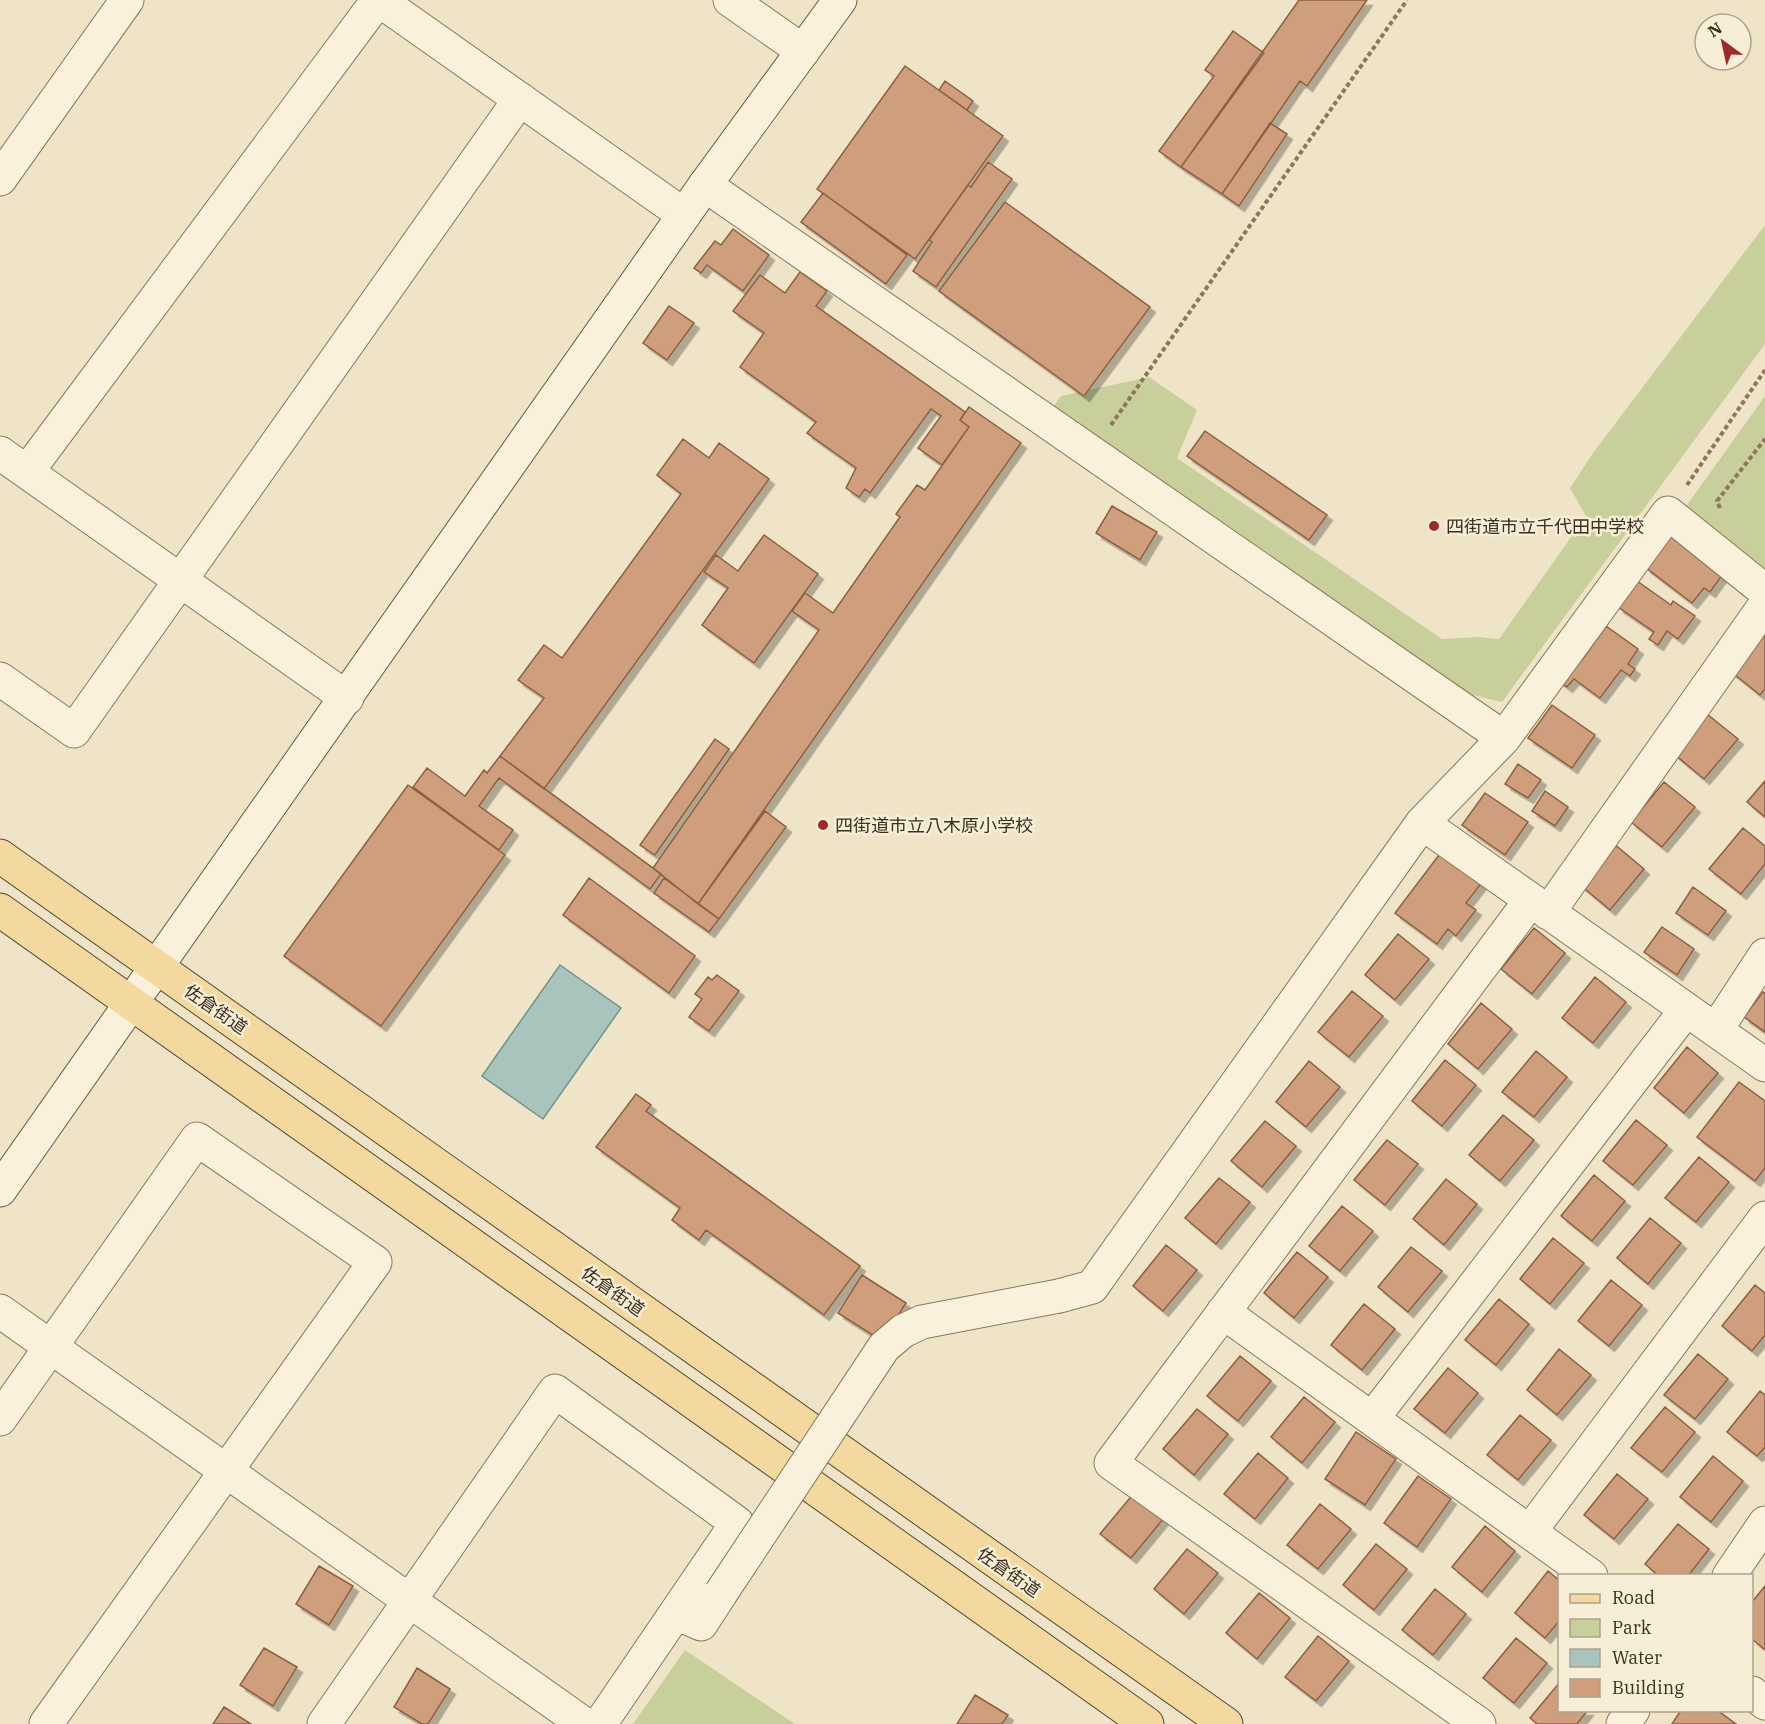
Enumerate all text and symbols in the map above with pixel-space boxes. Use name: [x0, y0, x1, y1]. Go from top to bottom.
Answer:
north arrow: [1693, 12, 1753, 72]
text: N: [1704, 18, 1726, 41]
place label: 四街道市立千代田中学校: [1446, 515, 1644, 538]
marker: 四街道市立千代田中学校: [1427, 519, 1441, 533]
place label: 四街道市立八木原小学校: [835, 814, 1033, 837]
marker: 四街道市立八木原小学校: [816, 818, 830, 832]
street label: 佐倉街道: [180, 979, 252, 1039]
street label: 佐倉街道: [577, 1261, 649, 1321]
street label: 佐倉街道: [973, 1542, 1045, 1602]
legend: [1558, 1574, 1753, 1712]
text: Road: [1612, 1586, 1655, 1609]
text: Park: [1612, 1616, 1652, 1639]
text: Water: [1612, 1646, 1662, 1669]
text: Building: [1612, 1676, 1684, 1699]

